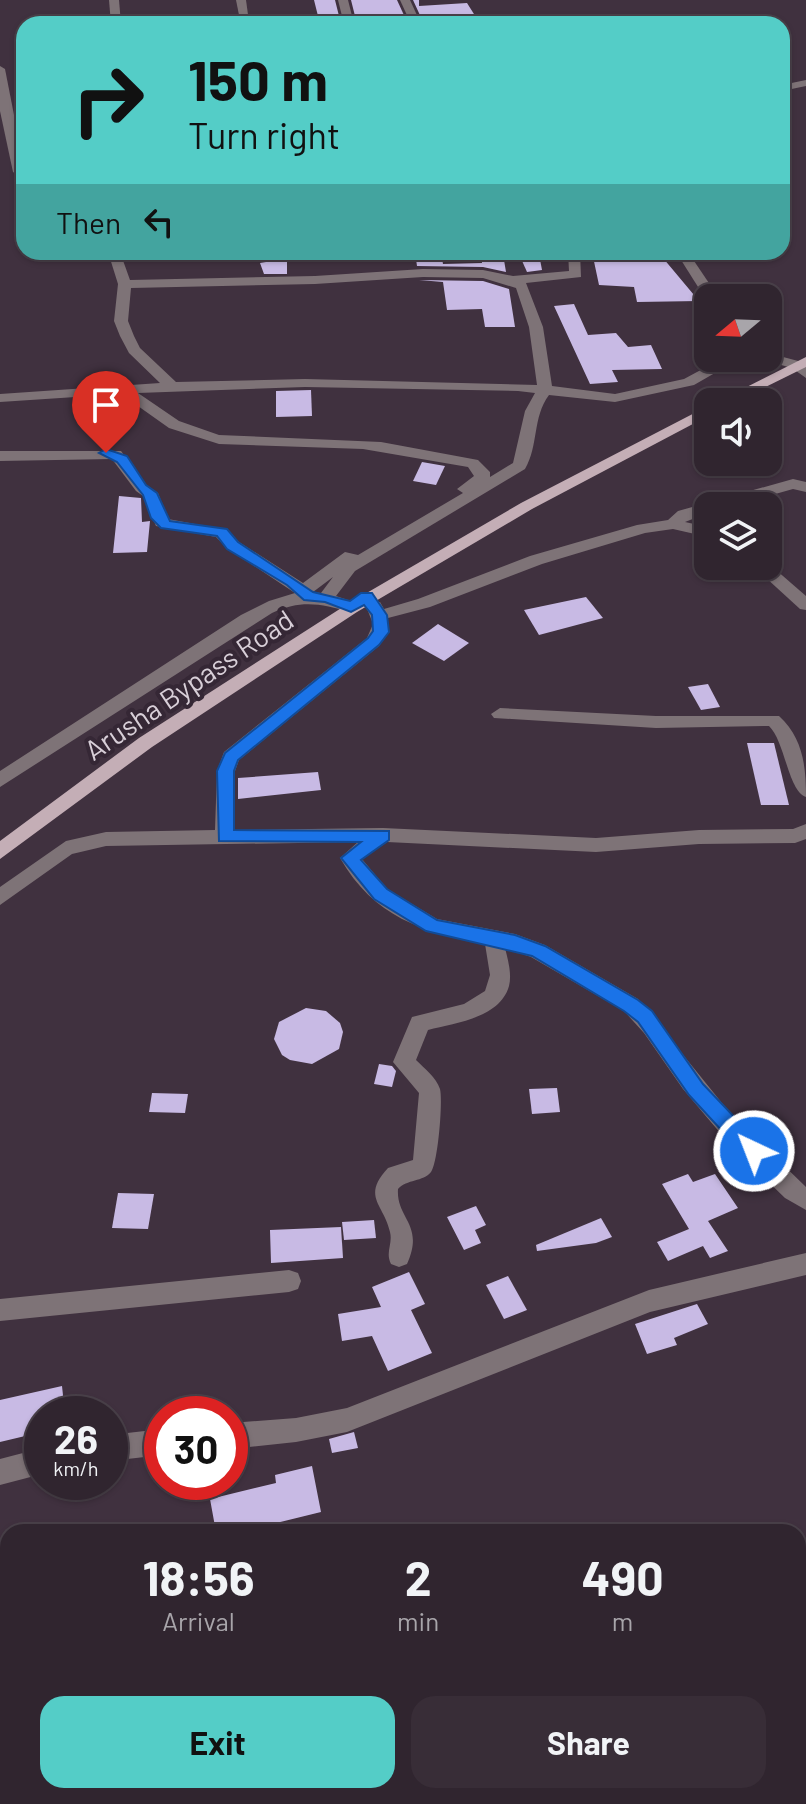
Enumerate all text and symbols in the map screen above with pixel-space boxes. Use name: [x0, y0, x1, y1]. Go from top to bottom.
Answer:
text: 150 m: [188, 45, 328, 112]
icon: right: [56, 48, 160, 152]
text: Turn right: [188, 113, 340, 156]
icon: left: [137, 200, 181, 244]
text: Then: [56, 204, 121, 240]
north arrow: [694, 284, 782, 372]
map controls: [694, 284, 782, 580]
pin: [72, 371, 140, 453]
icon: arrive: [84, 383, 128, 427]
button: sound: [694, 388, 782, 476]
button: layers: [694, 492, 782, 580]
street label: Arusha Bypass Road: [77, 602, 299, 767]
position arrow: [712, 1109, 796, 1193]
speed limit sign: 30: [144, 1396, 248, 1500]
text: 26: [54, 1414, 98, 1462]
text: km/h: [53, 1456, 99, 1480]
text: 18:56: [142, 1548, 255, 1606]
text: 2: [405, 1548, 432, 1606]
text: 490: [582, 1548, 664, 1606]
text: Arrival: [162, 1605, 235, 1636]
text: min: [397, 1605, 439, 1636]
text: m: [612, 1605, 633, 1636]
button: Exit: [40, 1696, 395, 1788]
button: Share: [411, 1696, 766, 1788]

